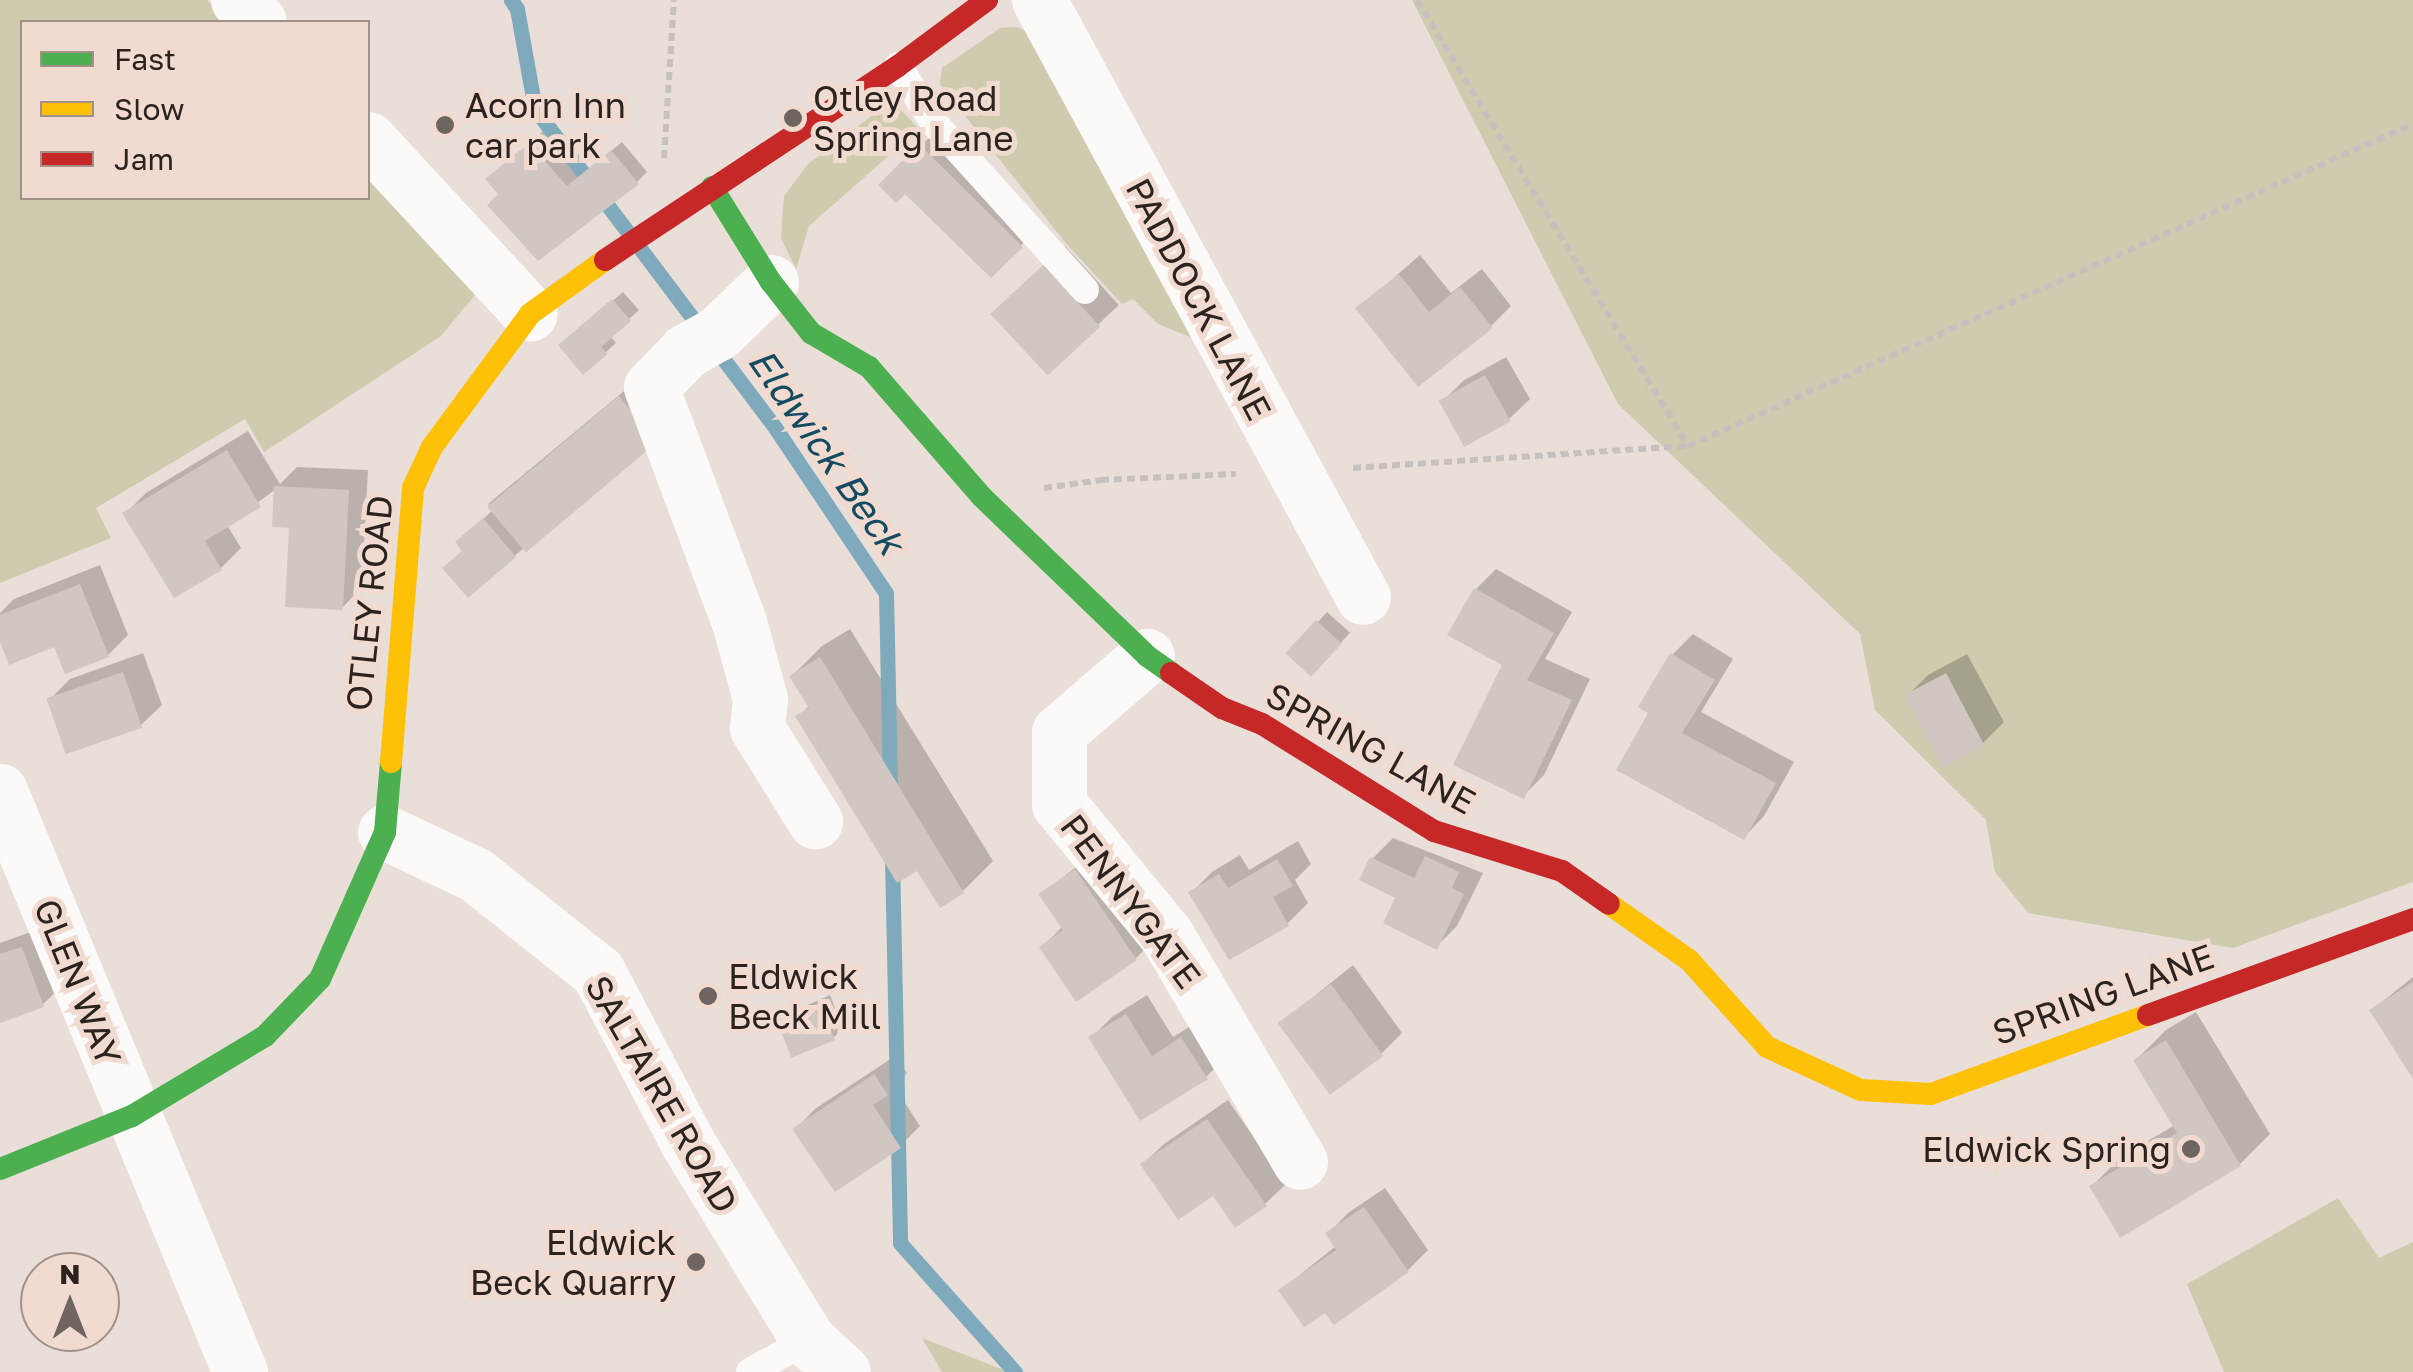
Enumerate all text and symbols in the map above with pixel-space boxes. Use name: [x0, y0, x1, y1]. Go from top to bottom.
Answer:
legend: [20, 20, 370, 200]
text: Fast: [114, 41, 176, 77]
place label: Otley Road Spring Lane: [813, 77, 1014, 159]
place label: Acorn Inn car park: [465, 84, 626, 166]
text: Slow: [114, 91, 185, 127]
marker: Otley Road Spring Lane: [782, 107, 804, 129]
marker: Acorn Inn car park: [434, 114, 456, 136]
text: Jam: [114, 141, 174, 177]
street label: PADDOCK LANE: [1118, 171, 1280, 427]
water label: Eldwick Beck: [739, 339, 915, 563]
street label: OTLEY ROAD: [337, 493, 401, 713]
street label: SPRING LANE: [1259, 673, 1483, 823]
street label: PENNYGATE: [1052, 806, 1210, 996]
street label: GLEN WAY: [26, 893, 130, 1071]
street label: SPRING LANE: [1987, 934, 2219, 1054]
place label: Eldwick Beck Mill: [728, 955, 881, 1037]
street label: SALTAIRE ROAD: [577, 968, 747, 1220]
marker: Eldwick Beck Mill: [697, 985, 719, 1007]
place label: Eldwick Spring: [1922, 1128, 2171, 1170]
marker: Eldwick Spring: [2180, 1138, 2202, 1160]
place label: Eldwick Beck Quarry: [470, 1221, 676, 1303]
marker: Eldwick Beck Quarry: [685, 1251, 707, 1273]
north arrow: [20, 1252, 120, 1352]
text: N: [59, 1257, 81, 1290]

